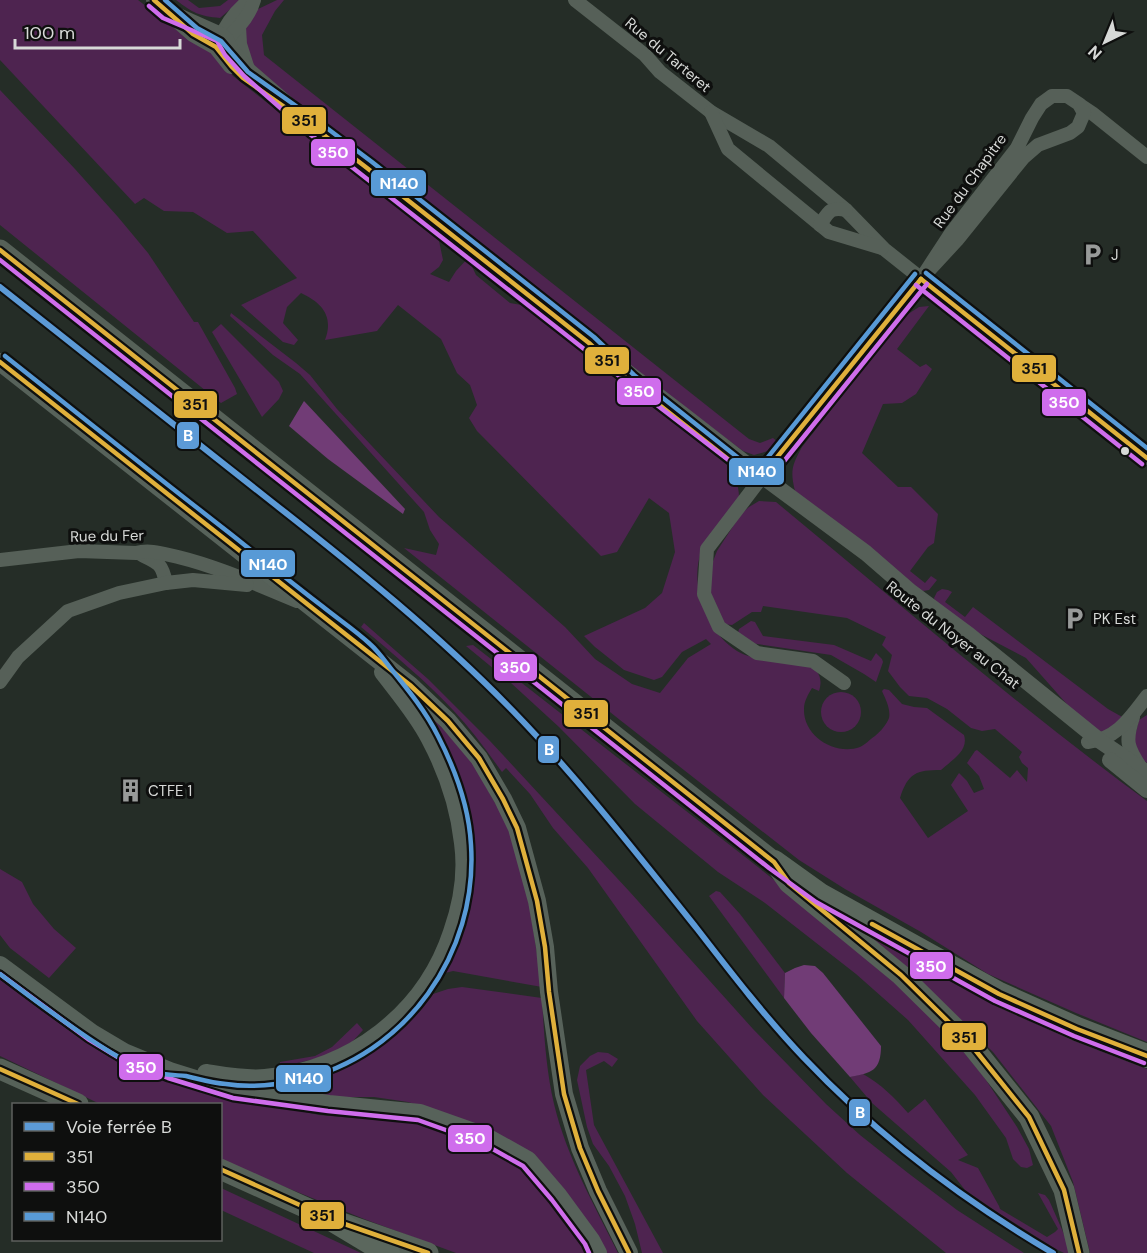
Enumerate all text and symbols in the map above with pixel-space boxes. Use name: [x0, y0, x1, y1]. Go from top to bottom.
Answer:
scale bar: [15, 12, 180, 50]
north arrow: [1075, 12, 1135, 72]
street label: Rue du Tarteret: [621, 13, 715, 97]
text: 100 m: [24, 21, 75, 45]
text: N: [1084, 41, 1107, 64]
line badge: 351: [281, 106, 327, 135]
text: 351: [291, 110, 317, 131]
street label: Rue du Chapitre: [929, 130, 1011, 232]
line badge: 350: [310, 138, 356, 167]
text: 350: [318, 142, 348, 163]
line badge: N140: [370, 169, 427, 197]
text: N140: [379, 173, 419, 194]
parking icon: J: [1080, 242, 1106, 268]
place label: J: [1111, 245, 1119, 265]
line badge: 351: [584, 346, 630, 375]
text: 351: [594, 350, 620, 371]
line badge: 351: [1011, 354, 1057, 383]
text: 351: [1021, 358, 1047, 379]
line badge: 350: [616, 377, 662, 406]
text: 350: [624, 381, 654, 402]
line badge: 350: [1041, 388, 1087, 417]
line badge: 351: [173, 390, 218, 419]
text: 350: [1049, 392, 1079, 413]
text: 351: [182, 394, 208, 415]
line badge: B: [176, 421, 200, 450]
text: B: [183, 425, 193, 446]
unlabelled marker: [1119, 445, 1131, 457]
line badge: N140: [728, 457, 785, 486]
text: N140: [737, 461, 777, 482]
street label: Rue du Fer: [70, 525, 145, 547]
line badge: N140: [240, 549, 296, 578]
text: N140: [248, 554, 288, 575]
street label: Route du Noyer au Chat: [882, 577, 1024, 694]
parking icon: PK Est: [1062, 606, 1088, 632]
place label: PK Est: [1093, 609, 1136, 629]
line badge: 350: [493, 653, 538, 682]
text: 350: [500, 657, 530, 678]
line badge: 351: [563, 699, 609, 728]
text: 351: [573, 703, 599, 724]
line badge: B: [537, 735, 560, 764]
text: B: [544, 739, 554, 760]
building icon: CTFE 1: [117, 778, 143, 804]
place label: CTFE 1: [148, 781, 192, 801]
line badge: 350: [909, 951, 954, 980]
text: 350: [916, 956, 946, 977]
line badge: 351: [941, 1022, 987, 1051]
text: 351: [951, 1027, 977, 1048]
line badge: 350: [118, 1053, 164, 1081]
text: 350: [126, 1057, 156, 1078]
line badge: N140: [275, 1064, 332, 1093]
text: N140: [284, 1068, 324, 1089]
line badge: B: [848, 1098, 871, 1127]
text: B: [855, 1102, 865, 1123]
legend: [12, 1103, 222, 1241]
text: Voie ferrée B: [66, 1115, 172, 1139]
line badge: 350: [447, 1124, 493, 1153]
text: 350: [455, 1128, 485, 1149]
text: 351: [66, 1145, 93, 1169]
text: 350: [66, 1175, 100, 1199]
line badge: 351: [300, 1201, 345, 1230]
text: N140: [66, 1205, 107, 1229]
text: 351: [309, 1205, 335, 1226]

